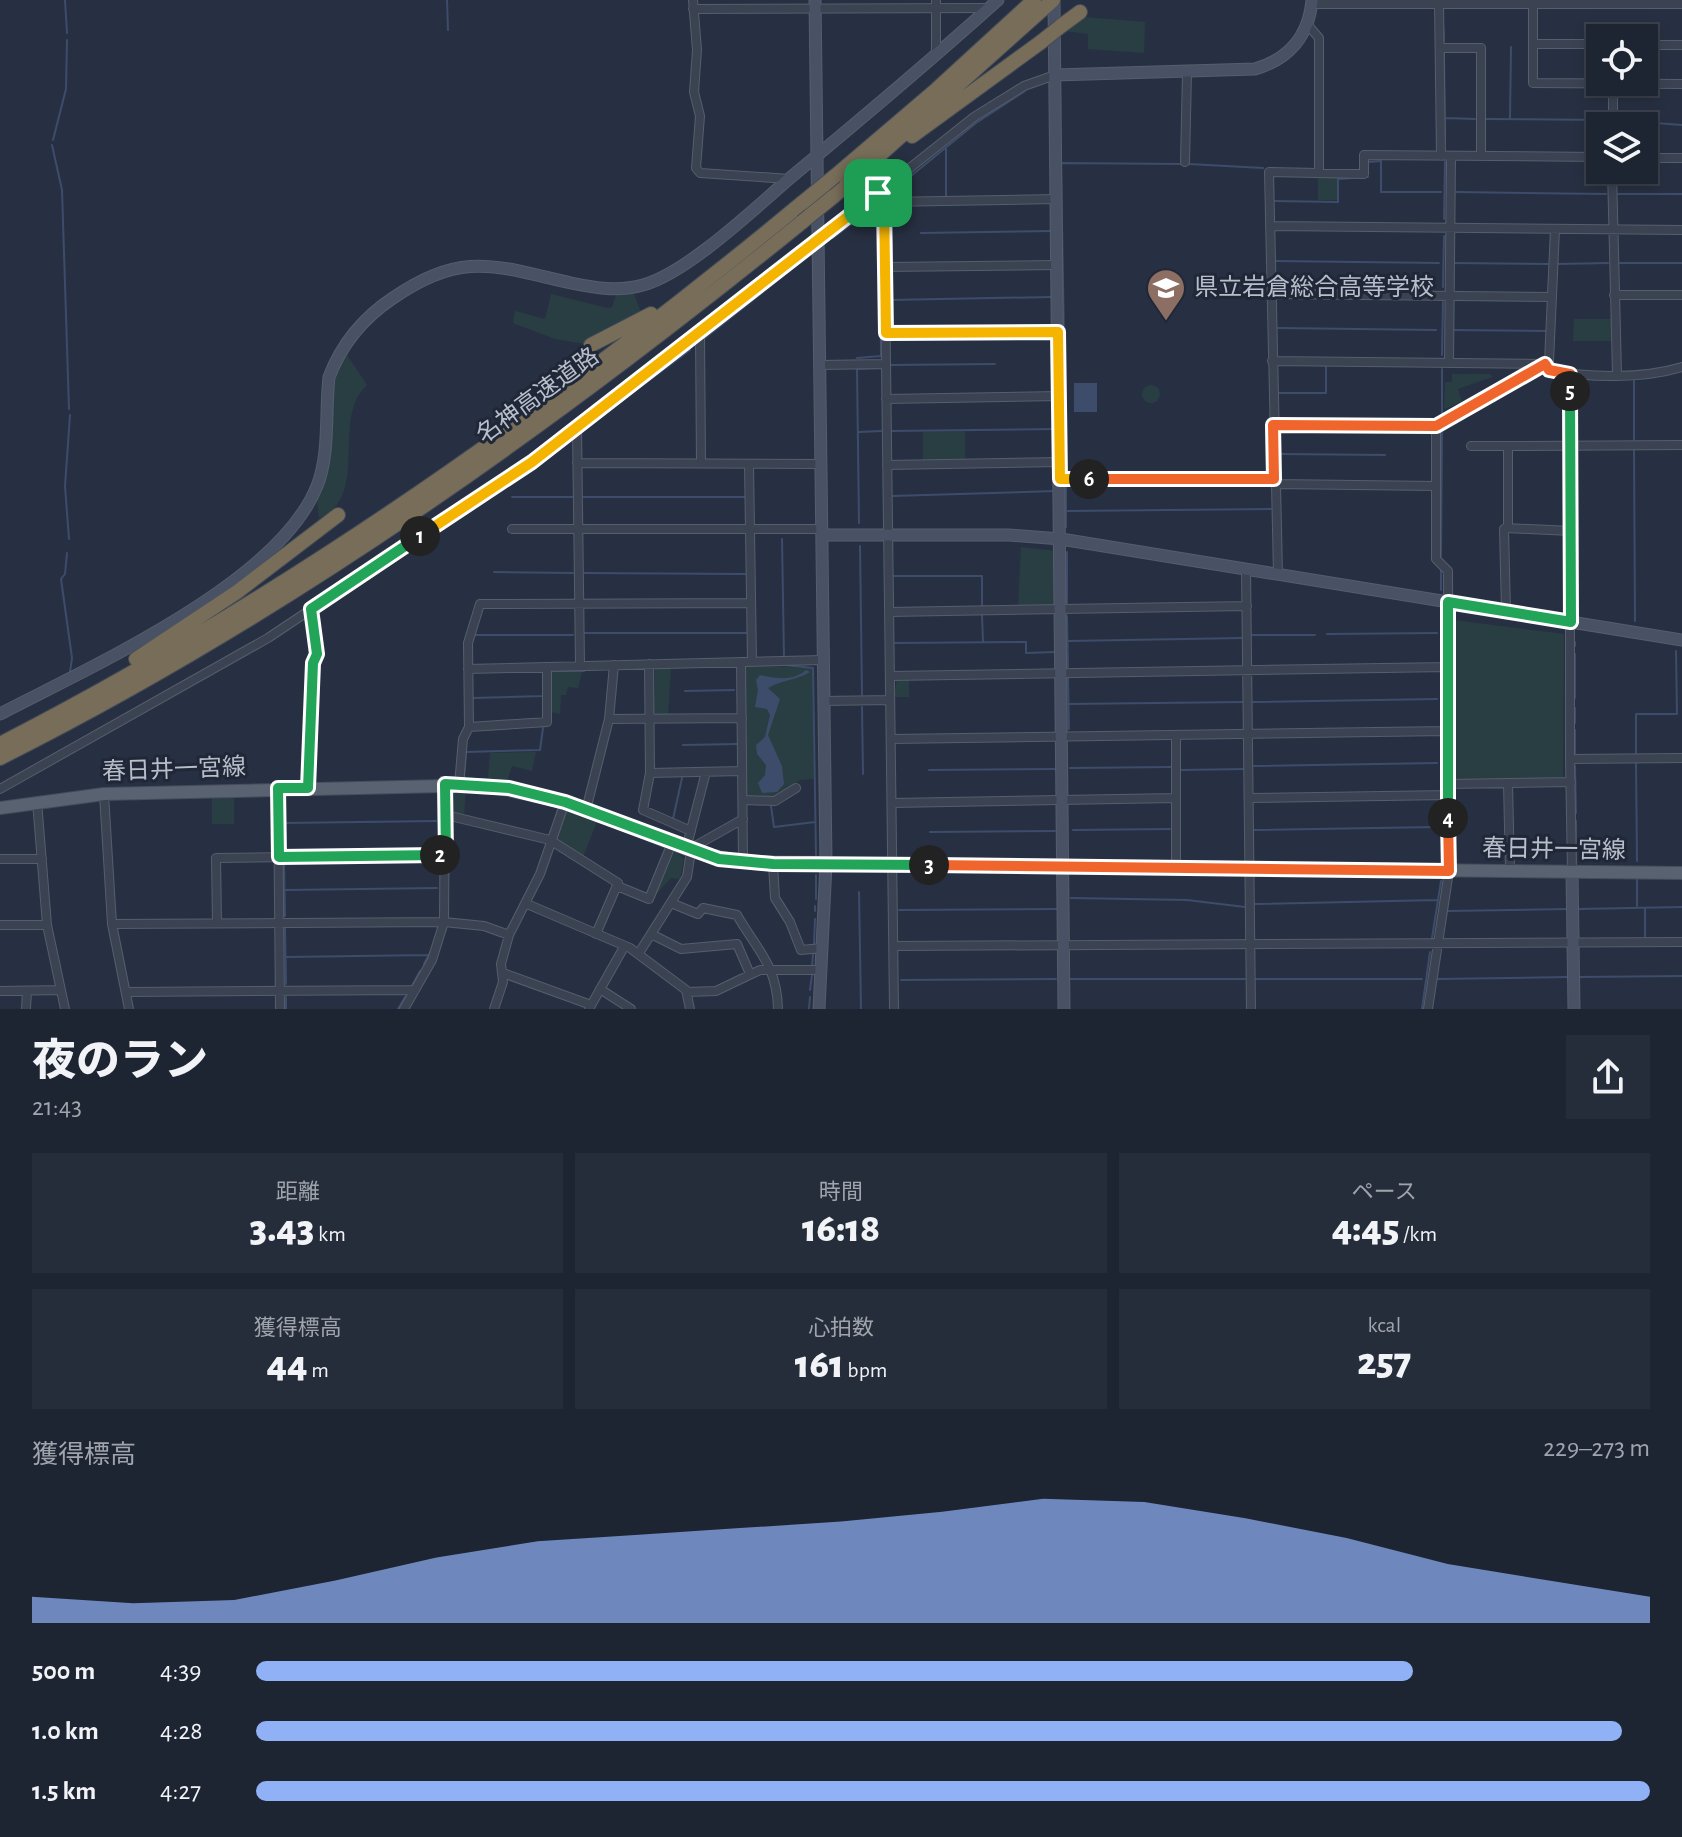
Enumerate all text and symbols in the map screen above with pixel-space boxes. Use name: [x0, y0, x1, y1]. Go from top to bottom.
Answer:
map controls: [1586, 24, 1658, 184]
button: locate: [1586, 24, 1658, 96]
button: layers: [1586, 112, 1658, 184]
pin: [844, 159, 912, 227]
icon: arrive: [856, 171, 900, 215]
school or university icon: 県立岩倉総合高等学校: [1145, 267, 1187, 322]
place label: 県立岩倉総合高等学校: [1194, 274, 1434, 300]
street label: 名神高速道路: [472, 342, 603, 448]
pin: 5: [1550, 371, 1590, 411]
text: 5: [1565, 380, 1575, 402]
pin: 6: [1069, 459, 1109, 499]
text: 6: [1084, 468, 1094, 490]
pin: 1: [400, 516, 440, 556]
text: 1: [416, 525, 424, 547]
street label: 春日井一宮線: [102, 753, 246, 785]
pin: 4: [1428, 798, 1468, 838]
text: 4: [1442, 807, 1454, 829]
pin: 2: [420, 835, 460, 875]
street label: 春日井一宮線: [1482, 835, 1626, 863]
text: 2: [435, 844, 445, 866]
pin: 3: [909, 845, 949, 885]
text: 3: [924, 854, 934, 876]
button: share: [1566, 1035, 1650, 1119]
text: 夜のラン: [32, 1040, 208, 1084]
text: 21:43: [32, 1094, 82, 1120]
text: 距離: [276, 1181, 320, 1203]
text: 時間: [819, 1181, 863, 1203]
text: ペース: [1352, 1181, 1417, 1203]
text: 3.43: [250, 1209, 314, 1249]
text: 16:18: [802, 1209, 880, 1249]
text: 4:45: [1332, 1209, 1399, 1249]
text: km: [314, 1223, 346, 1245]
text: /km: [1399, 1223, 1437, 1245]
text: kcal: [1368, 1314, 1401, 1336]
text: 獲得標高: [254, 1317, 342, 1339]
text: 心拍数: [808, 1317, 874, 1339]
text: 257: [1357, 1342, 1411, 1382]
text: 44: [266, 1345, 308, 1385]
text: 161: [795, 1345, 844, 1385]
text: m: [308, 1359, 329, 1381]
text: bpm: [844, 1359, 887, 1381]
text: 229–273 m: [1543, 1435, 1650, 1461]
text: 獲得標高: [32, 1442, 136, 1468]
text: 500 m: [32, 1658, 95, 1684]
text: 4:39: [160, 1658, 201, 1684]
text: 1.0 km: [32, 1718, 99, 1744]
text: 4:28: [160, 1718, 203, 1744]
text: 1.5 km: [32, 1778, 96, 1804]
text: 4:27: [160, 1778, 201, 1804]

